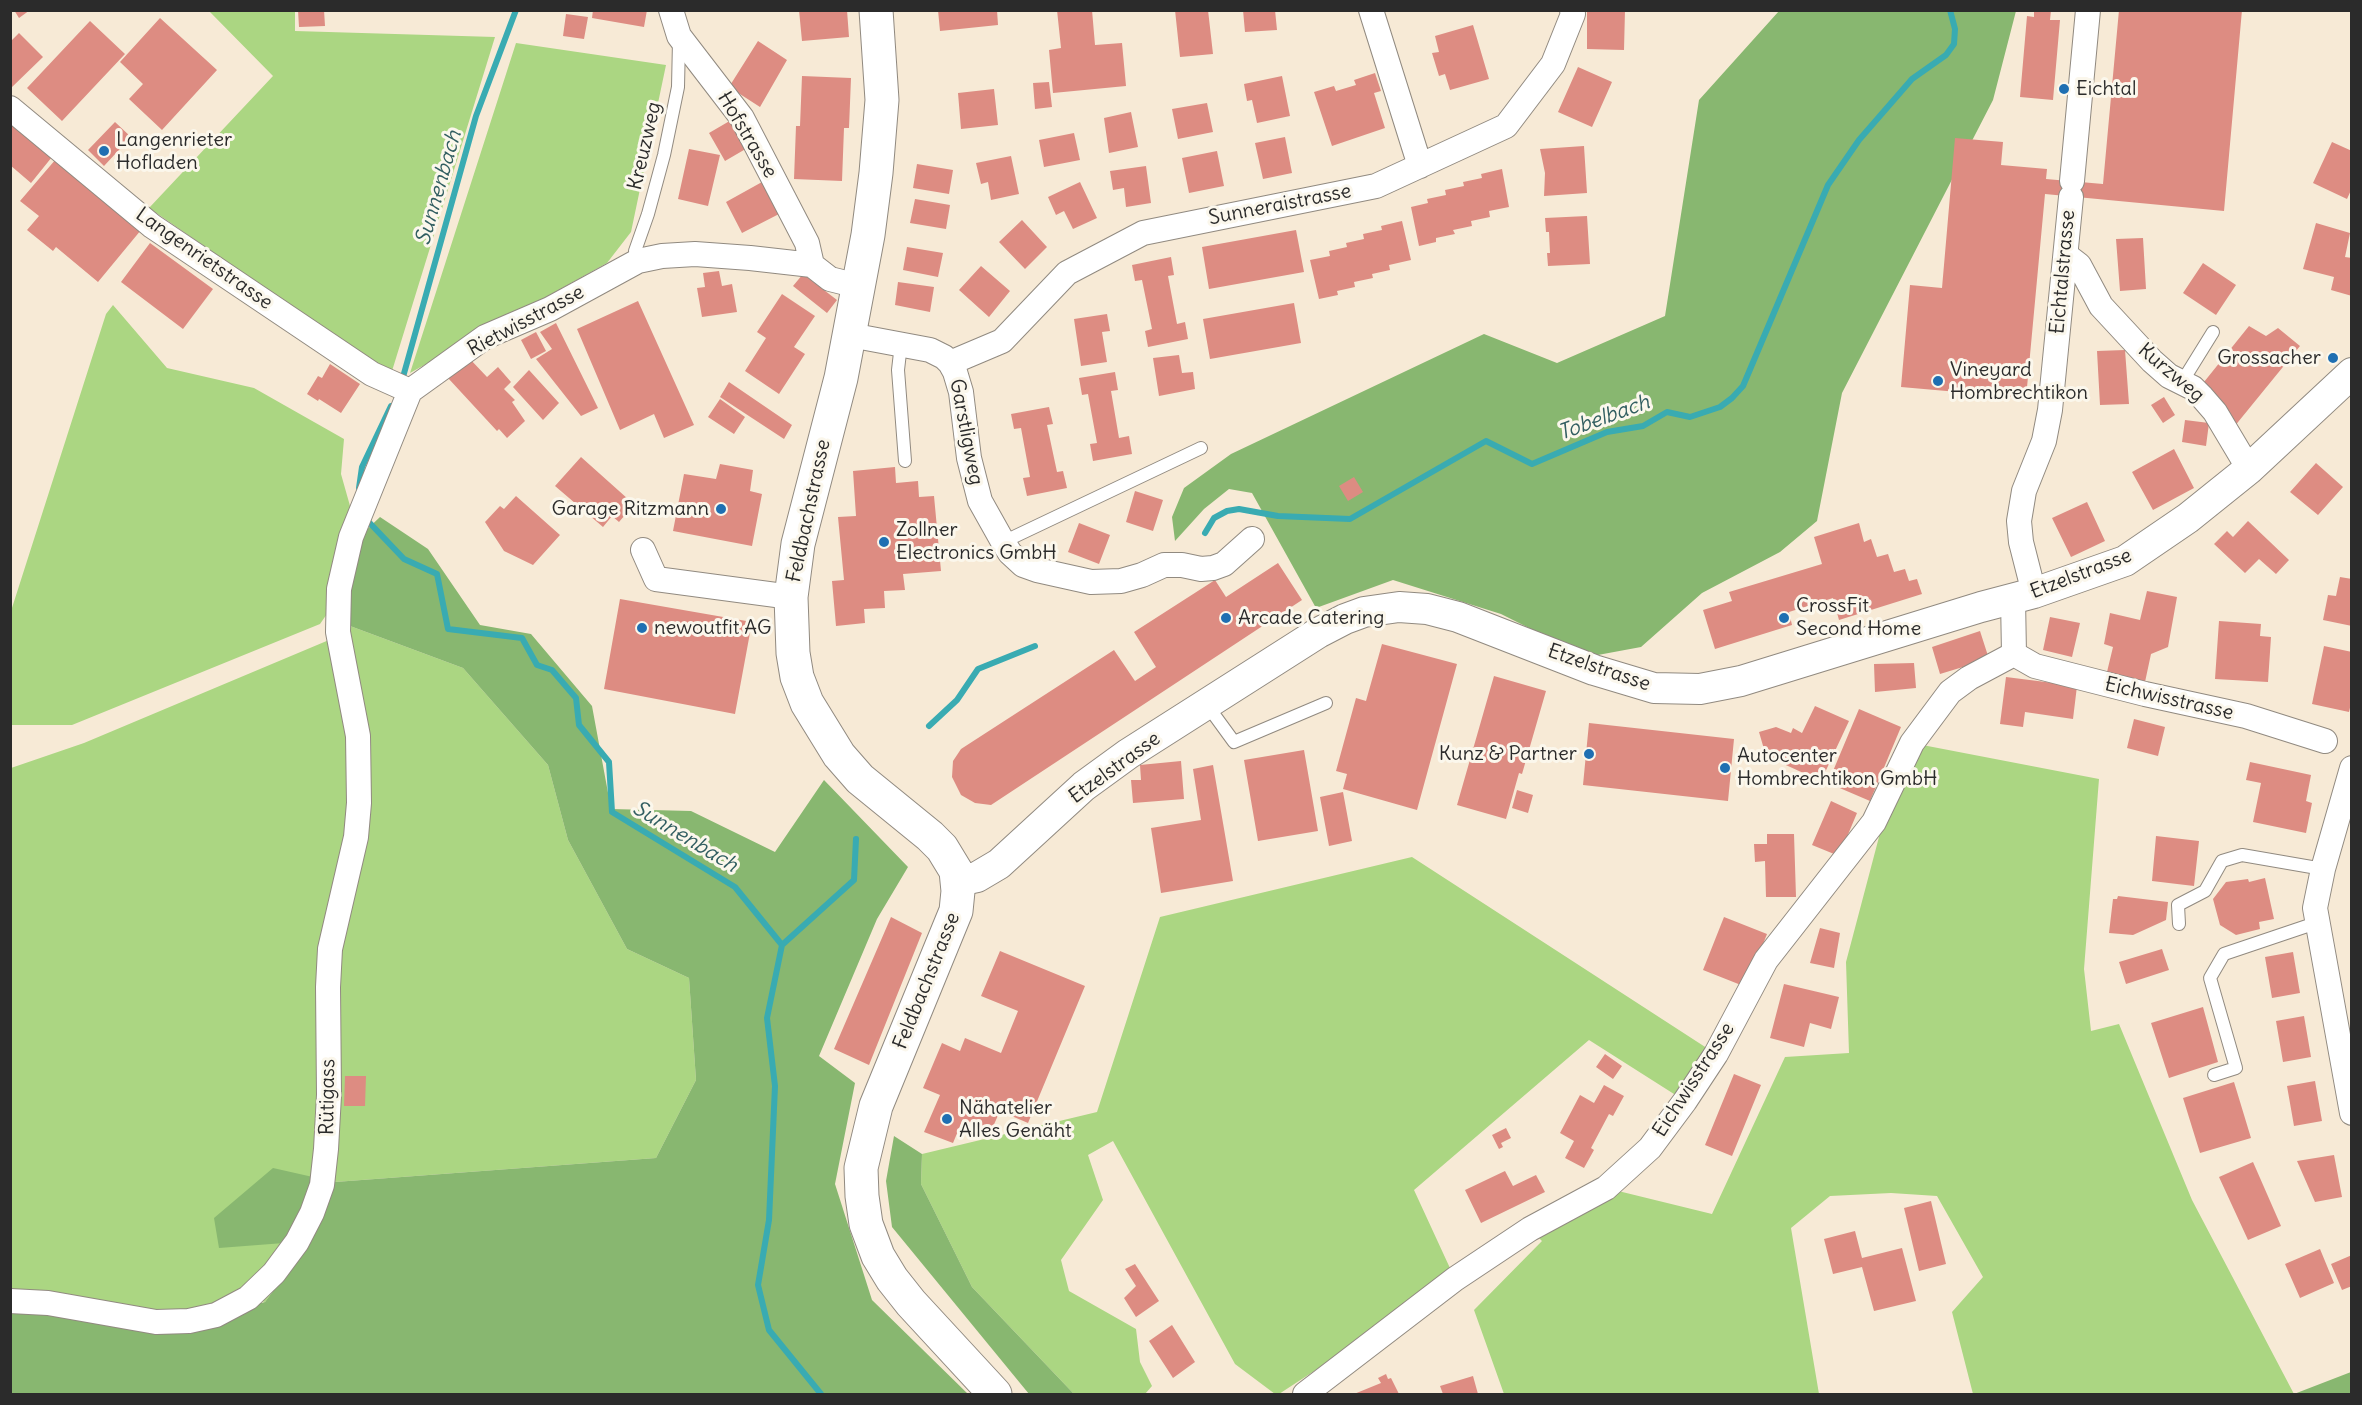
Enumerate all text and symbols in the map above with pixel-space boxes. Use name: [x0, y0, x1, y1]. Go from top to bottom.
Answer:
place label: Eichtal: [2076, 77, 2136, 101]
marker: Eichtal: [2057, 82, 2071, 96]
street label: Hofstrasse: [712, 88, 782, 182]
street label: Kreuzweg: [623, 100, 667, 192]
place label: Langenrieter Hofladen: [116, 128, 232, 175]
water label: Sunnenbach: [411, 128, 467, 248]
marker: Langenrieter Hofladen: [97, 144, 111, 158]
street label: Sunneraistrasse: [1207, 179, 1353, 231]
street label: Langenrietstrasse: [131, 203, 277, 315]
street label: Eichtalstrasse: [2046, 209, 2080, 335]
street label: Rietwisstrasse: [464, 280, 588, 362]
street label: Kurzweg: [2133, 338, 2209, 408]
place label: Grossacher: [2217, 346, 2321, 370]
marker: Grossacher: [2326, 351, 2340, 365]
place label: Vineyard Hombrechtikon: [1950, 358, 2088, 405]
marker: Vineyard Hombrechtikon: [1931, 374, 1945, 388]
street label: Garstligweg: [944, 377, 988, 487]
water label: Tobelbach: [1555, 390, 1653, 446]
street label: Feldbachstrasse: [782, 437, 836, 585]
place label: Garage Ritzmann: [552, 497, 709, 521]
marker: Garage Ritzmann: [714, 502, 728, 516]
place label: Zollner Electronics GmbH: [896, 518, 1057, 565]
marker: Zollner Electronics GmbH: [877, 535, 891, 549]
street label: Etzelstrasse: [2027, 544, 2135, 604]
place label: CrossFit Second Home: [1796, 594, 1921, 641]
place label: Arcade Catering: [1238, 606, 1384, 630]
marker: Arcade Catering: [1219, 611, 1233, 625]
marker: CrossFit Second Home: [1777, 611, 1791, 625]
place label: newoutfit AG: [654, 616, 772, 640]
marker: newoutfit AG: [635, 621, 649, 635]
street label: Etzelstrasse: [1545, 639, 1653, 697]
street label: Eichwisstrasse: [2102, 673, 2236, 725]
street label: Etzelstrasse: [1065, 727, 1165, 809]
place label: Kunz & Partner: [1439, 742, 1577, 766]
place label: Autocenter Hombrechtikon GmbH: [1737, 744, 1937, 791]
marker: Kunz & Partner: [1582, 747, 1596, 761]
marker: Autocenter Hombrechtikon GmbH: [1718, 761, 1732, 775]
water label: Sunnenbach: [628, 796, 742, 878]
street label: Feldbachstrasse: [889, 909, 965, 1053]
street label: Eichwisstrasse: [1648, 1018, 1740, 1142]
street label: Rütigass: [315, 1059, 341, 1135]
place label: Nähatelier Alles Genäht: [959, 1096, 1072, 1143]
marker: Nähatelier Alles Genäht: [940, 1112, 954, 1126]

